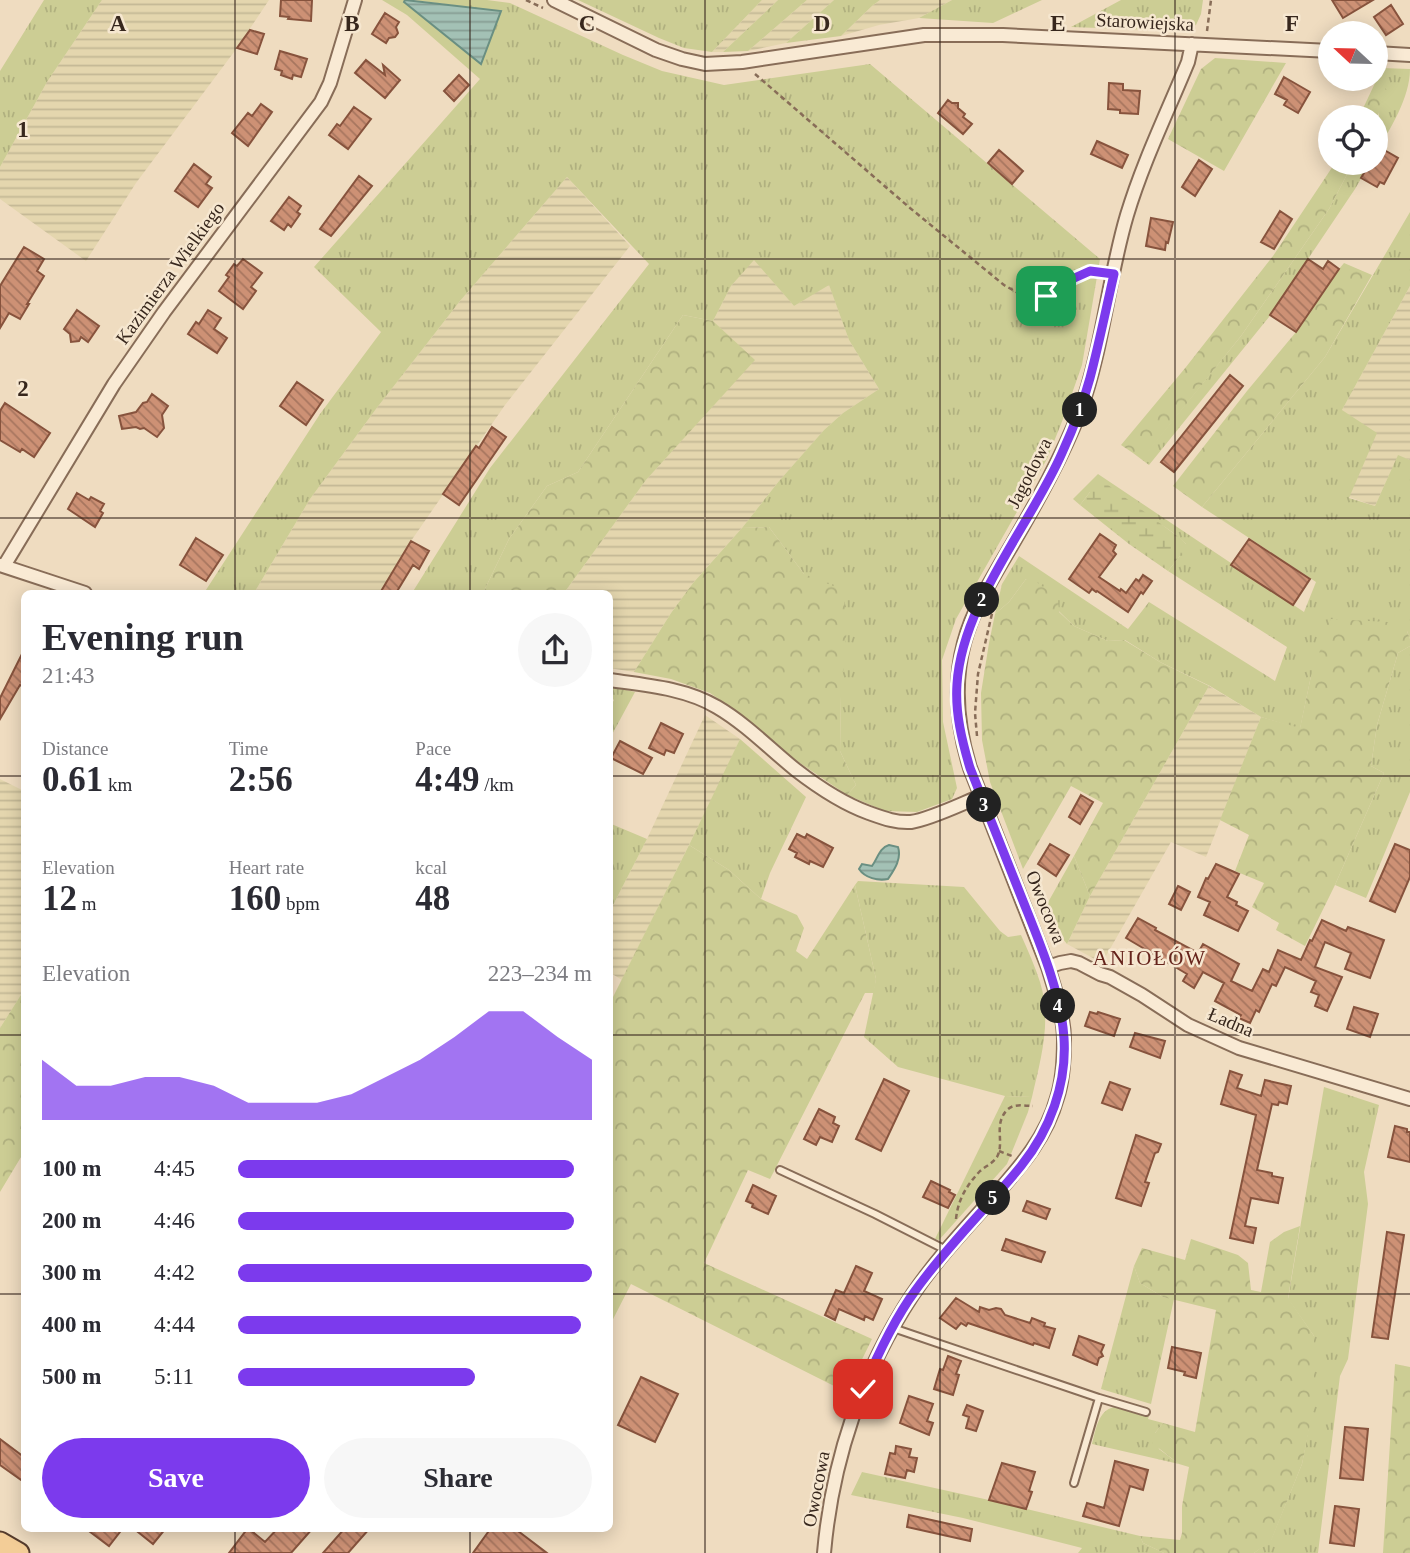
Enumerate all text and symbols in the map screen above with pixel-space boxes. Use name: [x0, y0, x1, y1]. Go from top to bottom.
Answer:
street label: Starowiejska: [1095, 9, 1195, 35]
text: A: [110, 11, 127, 36]
text: B: [344, 11, 360, 36]
text: C: [579, 11, 595, 36]
text: D: [814, 11, 830, 36]
text: E: [1050, 11, 1066, 36]
text: F: [1285, 11, 1299, 36]
north arrow: [1318, 21, 1388, 91]
map controls: [1318, 21, 1388, 175]
button: locate: [1318, 105, 1388, 175]
text: 1: [17, 117, 29, 142]
street label: Kazimierza Wielkiego: [111, 198, 229, 348]
pin: [1016, 266, 1076, 326]
icon: arrive: [1027, 277, 1065, 315]
text: 2: [17, 376, 29, 401]
pin: 1: [1062, 392, 1098, 428]
text: 1: [1075, 399, 1084, 420]
street label: Jagodowa: [1002, 434, 1056, 512]
pin: 2: [964, 582, 1000, 618]
text: 2: [977, 589, 986, 610]
button: share: [518, 613, 592, 687]
text: Evening run: [42, 616, 244, 658]
text: 21:43: [42, 663, 94, 688]
text: Distance: [42, 738, 108, 759]
text: Time: [229, 738, 268, 759]
text: Pace: [415, 738, 451, 759]
text: 0.61: [42, 760, 103, 799]
text: 2:56: [229, 760, 293, 799]
text: 4:49: [415, 760, 479, 799]
text: km: [103, 774, 132, 795]
text: /km: [479, 774, 514, 795]
pin: 3: [967, 788, 1002, 822]
text: 3: [979, 794, 988, 815]
text: Elevation: [42, 857, 115, 878]
text: Heart rate: [229, 857, 304, 878]
text: kcal: [415, 857, 447, 878]
street label: Owocowa: [1022, 867, 1070, 947]
text: 12: [42, 879, 77, 918]
text: 160: [229, 879, 281, 918]
text: 48: [415, 879, 450, 918]
text: m: [77, 893, 97, 914]
text: bpm: [281, 893, 320, 914]
district label: ANIOŁÓW: [1093, 946, 1207, 970]
text: Elevation: [42, 961, 130, 986]
text: 223–234 m: [488, 961, 592, 986]
pin: 4: [1040, 988, 1076, 1024]
text: 4: [1053, 995, 1062, 1016]
street label: Ładna: [1205, 1003, 1257, 1041]
text: 100 m: [42, 1156, 101, 1181]
text: 4:45: [154, 1156, 195, 1181]
pin: 5: [976, 1180, 1010, 1216]
text: 5: [988, 1187, 997, 1208]
text: 200 m: [42, 1208, 101, 1233]
text: 4:46: [154, 1208, 195, 1233]
text: 300 m: [42, 1260, 101, 1285]
text: 4:42: [154, 1260, 195, 1285]
text: 400 m: [42, 1312, 101, 1337]
text: 4:44: [154, 1312, 195, 1337]
pin: [833, 1359, 893, 1419]
text: 500 m: [42, 1364, 101, 1389]
text: 5:11: [154, 1364, 194, 1389]
icon: check: [844, 1370, 882, 1408]
button: Save: [42, 1438, 310, 1518]
button: Share: [324, 1438, 592, 1518]
street label: Owocowa: [798, 1449, 834, 1529]

